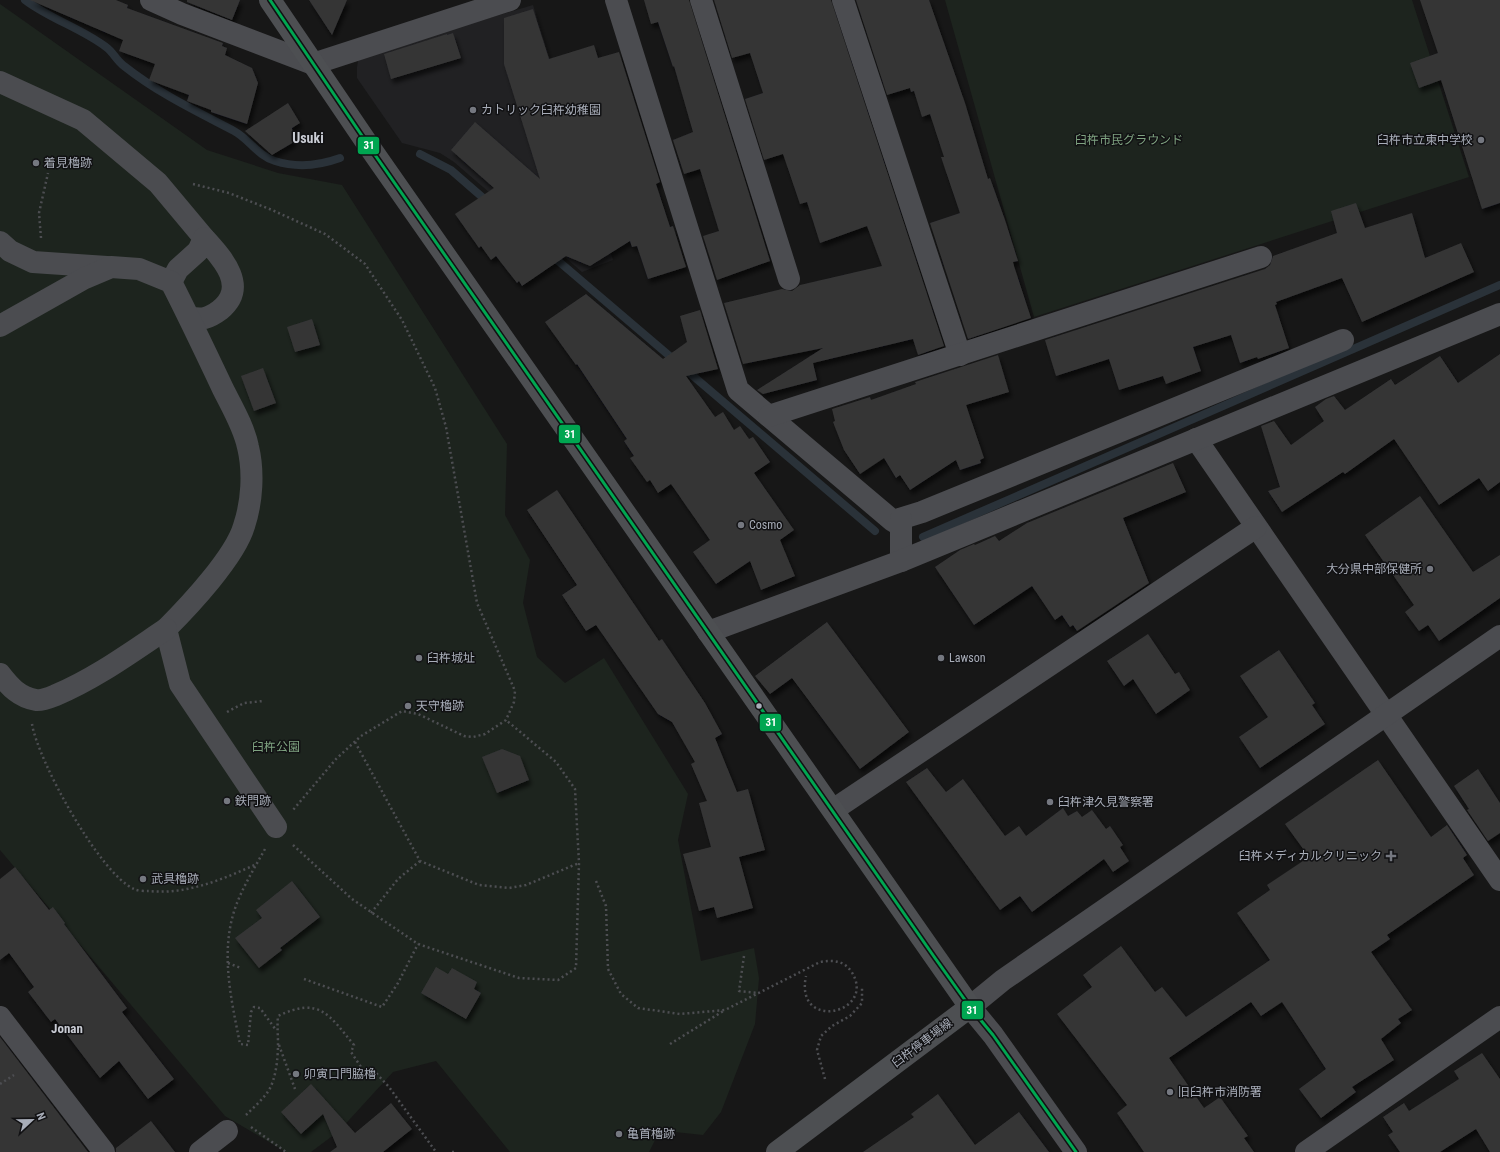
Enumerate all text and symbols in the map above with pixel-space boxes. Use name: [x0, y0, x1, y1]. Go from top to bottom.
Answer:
place label: カトリック臼杵幼稚園: [481, 103, 601, 117]
marker: カトリック臼杵幼稚園: [468, 105, 478, 115]
district label: Usuki: [292, 130, 324, 146]
park label: 臼杵市民グラウンド: [1075, 133, 1183, 147]
place label: 臼杵市立東中学校: [1377, 133, 1473, 147]
marker: 臼杵市立東中学校: [1476, 135, 1486, 145]
line badge: 31: [357, 136, 380, 155]
text: 31: [363, 139, 375, 152]
place label: 着見櫓跡: [44, 156, 92, 170]
marker: 着見櫓跡: [31, 158, 41, 168]
line badge: 31: [558, 424, 581, 444]
text: 31: [564, 428, 576, 441]
place label: Cosmo: [749, 518, 782, 532]
marker: Cosmo: [736, 520, 746, 530]
place label: 大分県中部保健所: [1326, 562, 1422, 576]
marker: 大分県中部保健所: [1425, 564, 1435, 574]
place label: 臼杵城址: [427, 651, 475, 665]
place label: Lawson: [949, 651, 986, 665]
marker: 臼杵城址: [414, 653, 424, 663]
marker: Lawson: [936, 653, 946, 663]
place label: 天守櫓跡: [416, 699, 464, 713]
marker: 天守櫓跡: [403, 701, 413, 711]
unlabelled marker: [754, 701, 764, 711]
line badge: 31: [759, 713, 782, 732]
text: 31: [765, 716, 777, 729]
park label: 臼杵公園: [252, 740, 300, 754]
place label: 鉄門跡: [235, 794, 271, 808]
place label: 臼杵津久見警察署: [1058, 795, 1154, 809]
marker: 鉄門跡: [222, 796, 232, 806]
marker: 臼杵津久見警察署: [1045, 797, 1055, 807]
place label: 臼杵メディカルクリニック: [1239, 849, 1382, 863]
marker: 臼杵メディカルクリニック: [1385, 850, 1397, 862]
place label: 武具櫓跡: [151, 872, 199, 886]
marker: 武具櫓跡: [138, 874, 148, 884]
line badge: 31: [961, 1000, 984, 1020]
text: 31: [966, 1004, 978, 1017]
street label: 臼杵停車場線: [889, 1016, 955, 1070]
district label: Jonan: [51, 1021, 83, 1036]
place label: 卯寅口門脇櫓: [304, 1067, 376, 1081]
marker: 卯寅口門脇櫓: [291, 1069, 301, 1079]
place label: 旧臼杵市消防署: [1178, 1085, 1262, 1099]
marker: 旧臼杵市消防署: [1165, 1087, 1175, 1097]
north arrow: [12, 1100, 52, 1140]
text: N: [34, 1111, 48, 1122]
place label: 亀首櫓跡: [627, 1127, 675, 1141]
marker: 亀首櫓跡: [614, 1129, 624, 1139]

